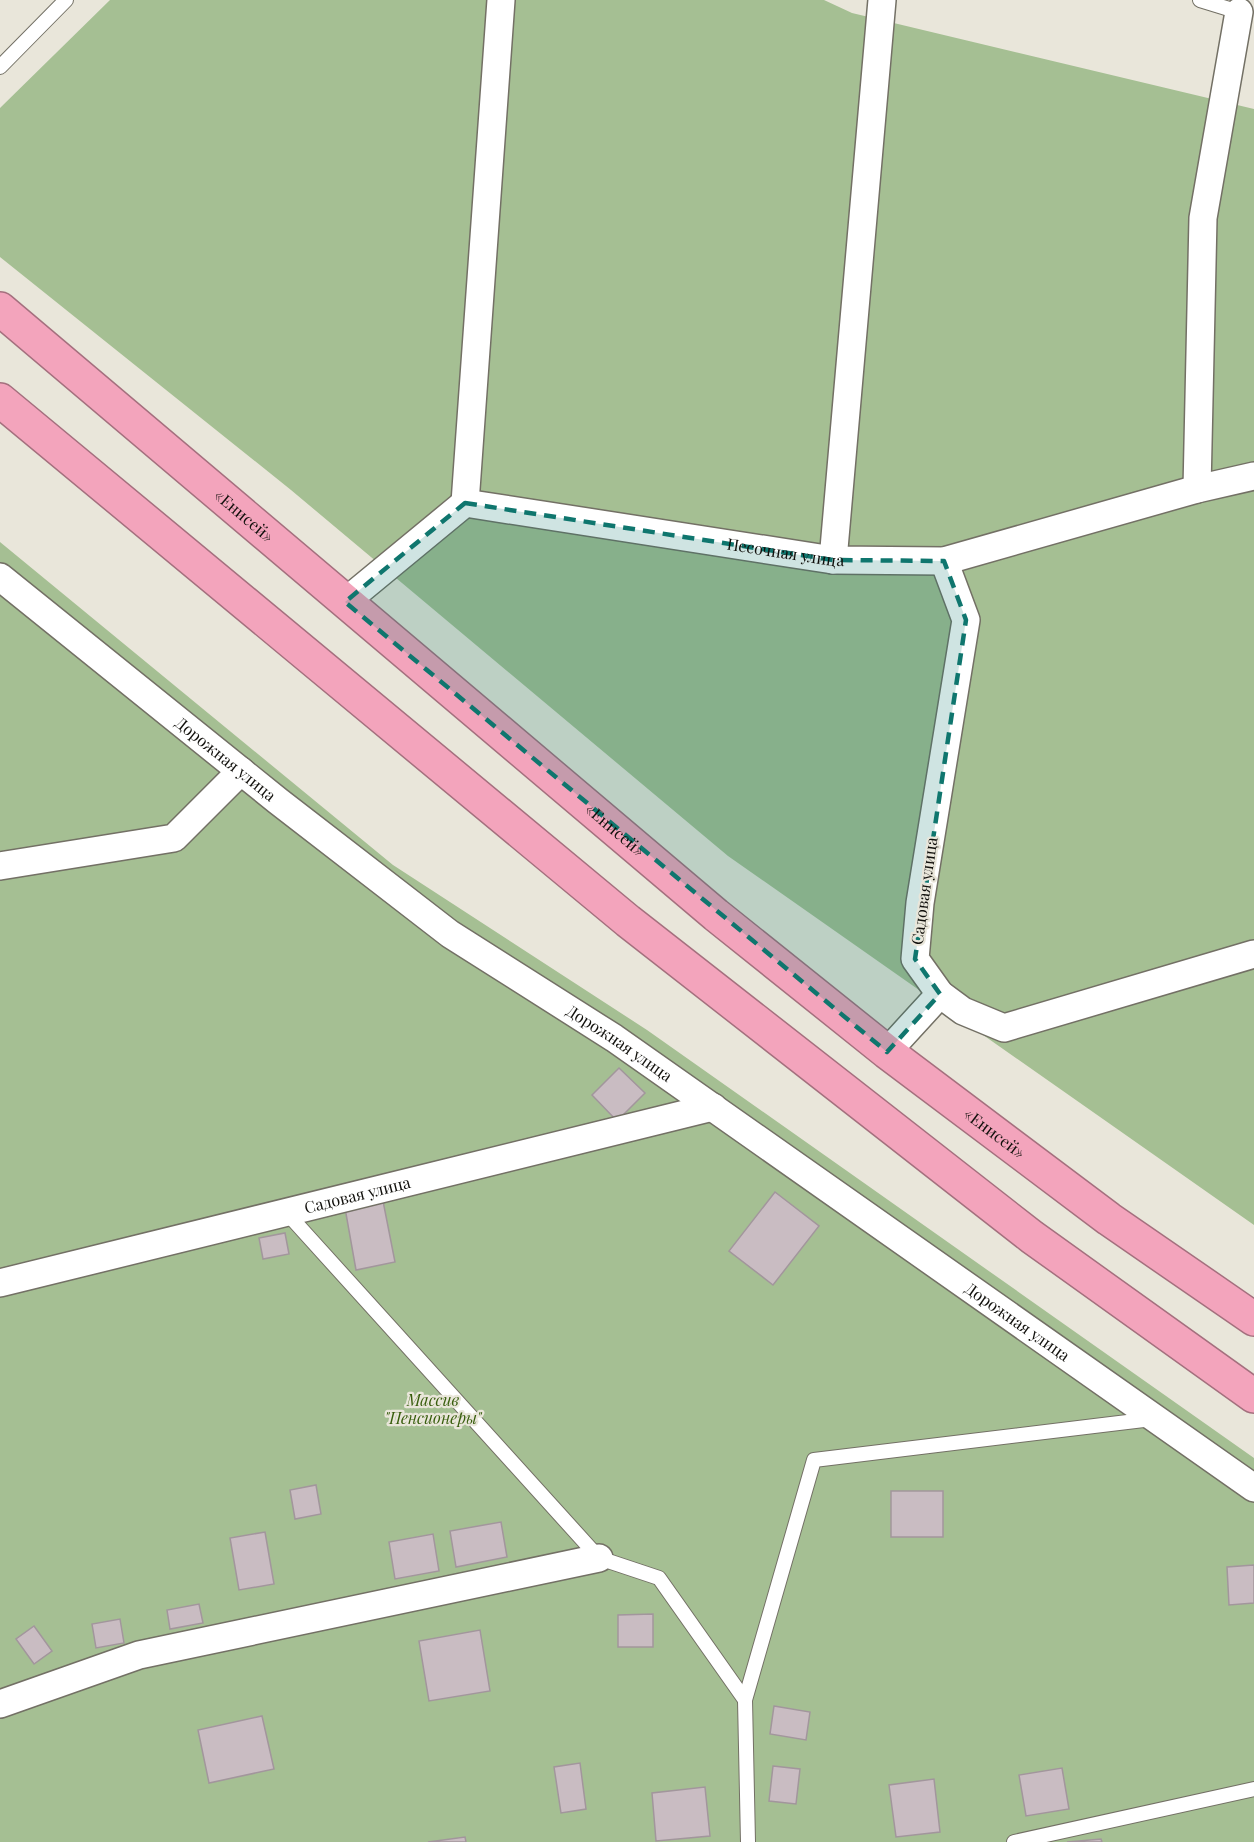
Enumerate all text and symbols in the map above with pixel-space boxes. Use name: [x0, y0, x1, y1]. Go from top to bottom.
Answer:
street label: «Енисей»: [210, 484, 279, 546]
street label: Песочная улица: [726, 533, 844, 570]
street label: Дорожная улица: [172, 712, 281, 805]
street label: «Енисей»: [581, 798, 650, 860]
street label: Садовая улица: [906, 836, 941, 946]
street label: Дорожная улица: [563, 1000, 677, 1086]
street label: «Енисей»: [960, 1103, 1030, 1163]
street label: Садовая улица: [302, 1171, 412, 1218]
street label: Дорожная улица: [961, 1277, 1074, 1365]
park label: Массив "Пенсионеры": [384, 1389, 483, 1428]

